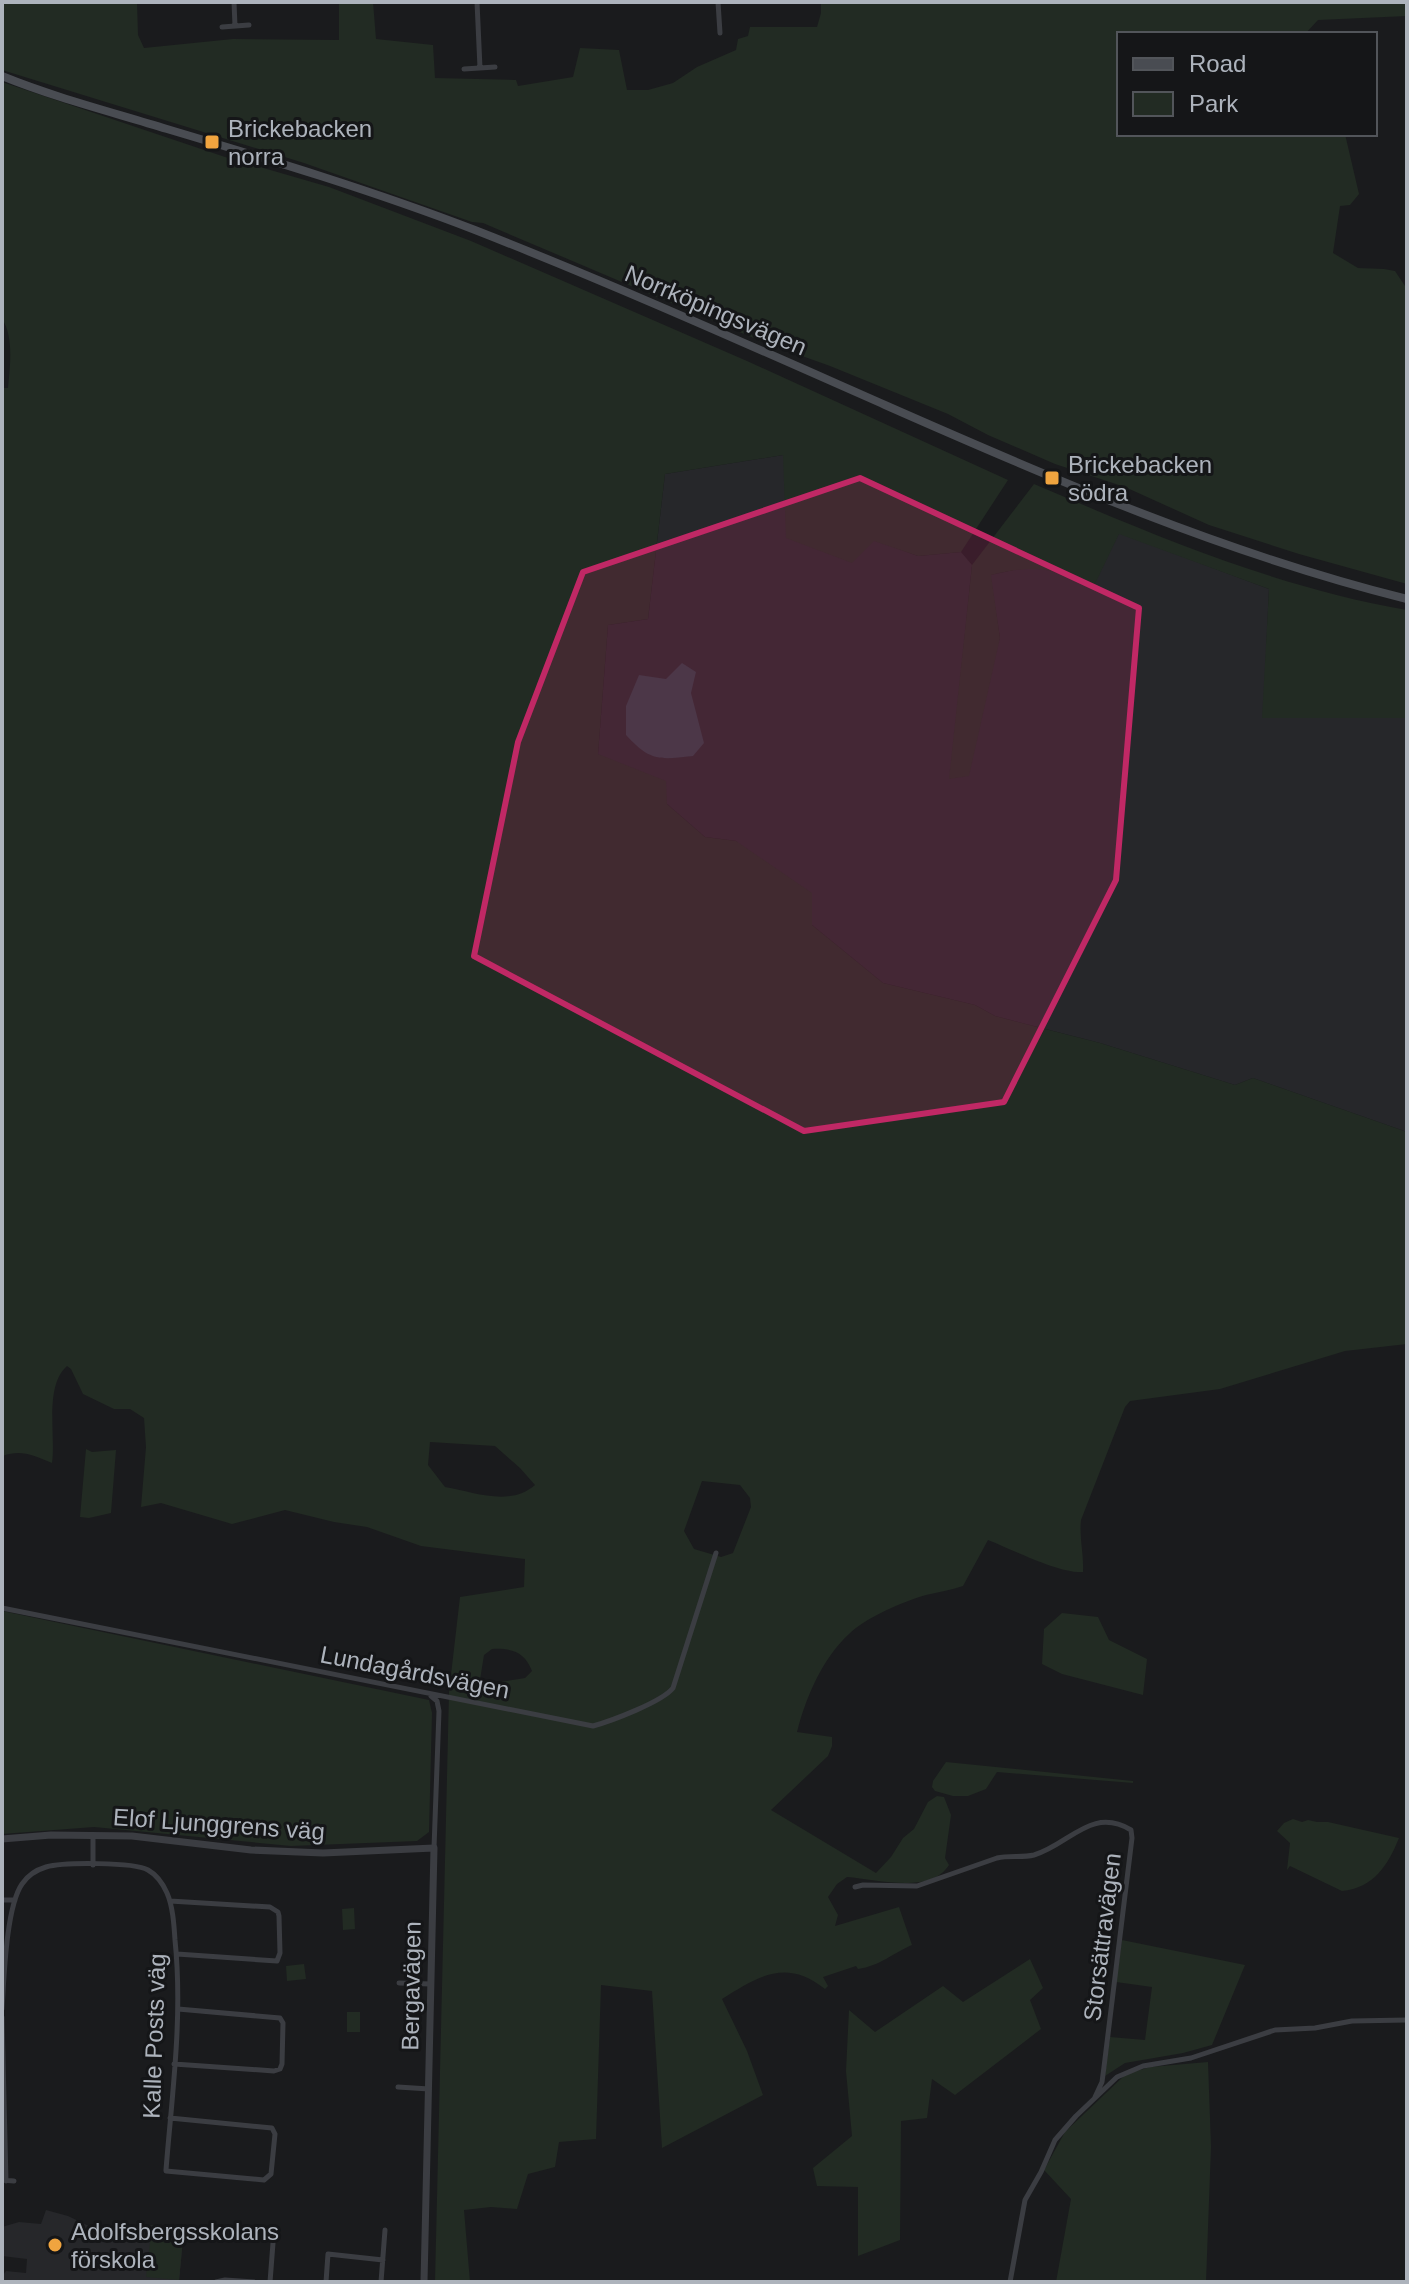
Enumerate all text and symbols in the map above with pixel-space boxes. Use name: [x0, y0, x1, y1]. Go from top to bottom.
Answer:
legend: [1117, 32, 1377, 136]
text: Road: [1189, 50, 1246, 77]
text: Park: [1189, 90, 1239, 117]
place label: Brickebacken norra: [228, 115, 372, 170]
marker: Brickebacken norra: [203, 133, 221, 151]
street label: Norrköpingsvägen: [621, 260, 811, 360]
place label: Brickebacken södra: [1068, 451, 1212, 506]
marker: Brickebacken södra: [1043, 469, 1061, 487]
street label: Lundagårdsvägen: [318, 1640, 512, 1704]
street label: Elof Ljunggrens väg: [112, 1803, 326, 1845]
street label: Storsättravägen: [1078, 1851, 1126, 2023]
street label: Bergavägen: [396, 1921, 426, 2051]
street label: Kalle Posts väg: [138, 1953, 170, 2119]
place label: Adolfsbergsskolans förskola: [71, 2218, 279, 2273]
marker: Adolfsbergsskolans förskola: [46, 2236, 64, 2254]

